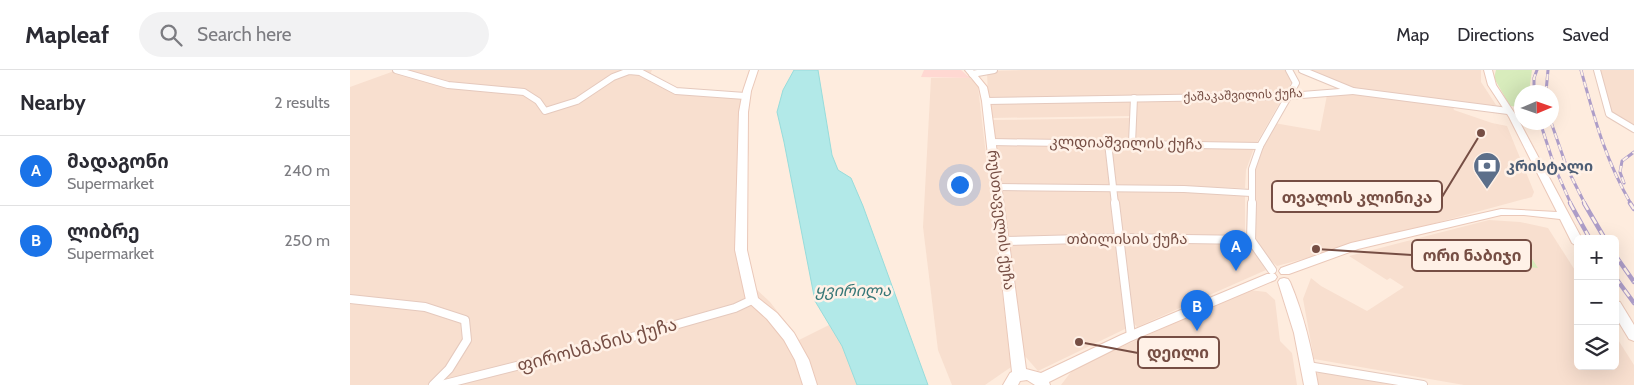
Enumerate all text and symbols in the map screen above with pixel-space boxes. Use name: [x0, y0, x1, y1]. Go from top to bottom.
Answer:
search box: [139, 12, 489, 57]
text: Mapleaf: [25, 20, 109, 49]
icon: search: [157, 21, 185, 49]
text: Search here: [197, 23, 291, 46]
text: Map: [1396, 24, 1429, 46]
text: Directions: [1457, 24, 1534, 46]
text: Saved: [1562, 24, 1609, 46]
street label: ქაშაკაშვილის ქუჩა: [1183, 85, 1303, 105]
north arrow: [1514, 85, 1559, 130]
text: Nearby: [20, 90, 86, 115]
text: 2 results: [274, 93, 330, 112]
street label: კლდიაშვილის ქუჩა: [1049, 133, 1203, 153]
street label: რუსთაველის ქუჩა: [983, 149, 1019, 291]
text: მადაგონი: [67, 150, 169, 173]
bank icon: კრისტალი: [1472, 151, 1502, 190]
place label: კრისტალი: [1506, 157, 1593, 175]
text: A: [31, 161, 41, 180]
text: 240 m: [284, 161, 330, 180]
your location: [947, 172, 973, 198]
text: Supermarket: [67, 174, 154, 193]
callout: თვალის კლინიკა: [1272, 181, 1442, 212]
text: თვალის კლინიკა: [1282, 188, 1432, 208]
text: ლიბრე: [67, 220, 140, 243]
street label: თბილისის ქუჩა: [1066, 230, 1188, 248]
pin: A: [1220, 230, 1252, 271]
text: B: [31, 231, 41, 250]
text: 250 m: [284, 231, 330, 250]
map controls: [1574, 235, 1619, 370]
button: +: [1574, 235, 1619, 280]
callout: ორი ნაბიჯი: [1412, 240, 1531, 271]
text: Supermarket: [67, 244, 154, 263]
text: ორი ნაბიჯი: [1423, 246, 1521, 265]
button: −: [1574, 280, 1619, 325]
water label: ყვირილა: [815, 281, 891, 300]
pin: B: [1181, 290, 1213, 331]
street label: ფიროსმანის ქუჩა: [515, 313, 679, 377]
button: layers: [1574, 325, 1619, 370]
callout: დეილი: [1138, 337, 1219, 368]
text: დეილი: [1147, 343, 1209, 363]

